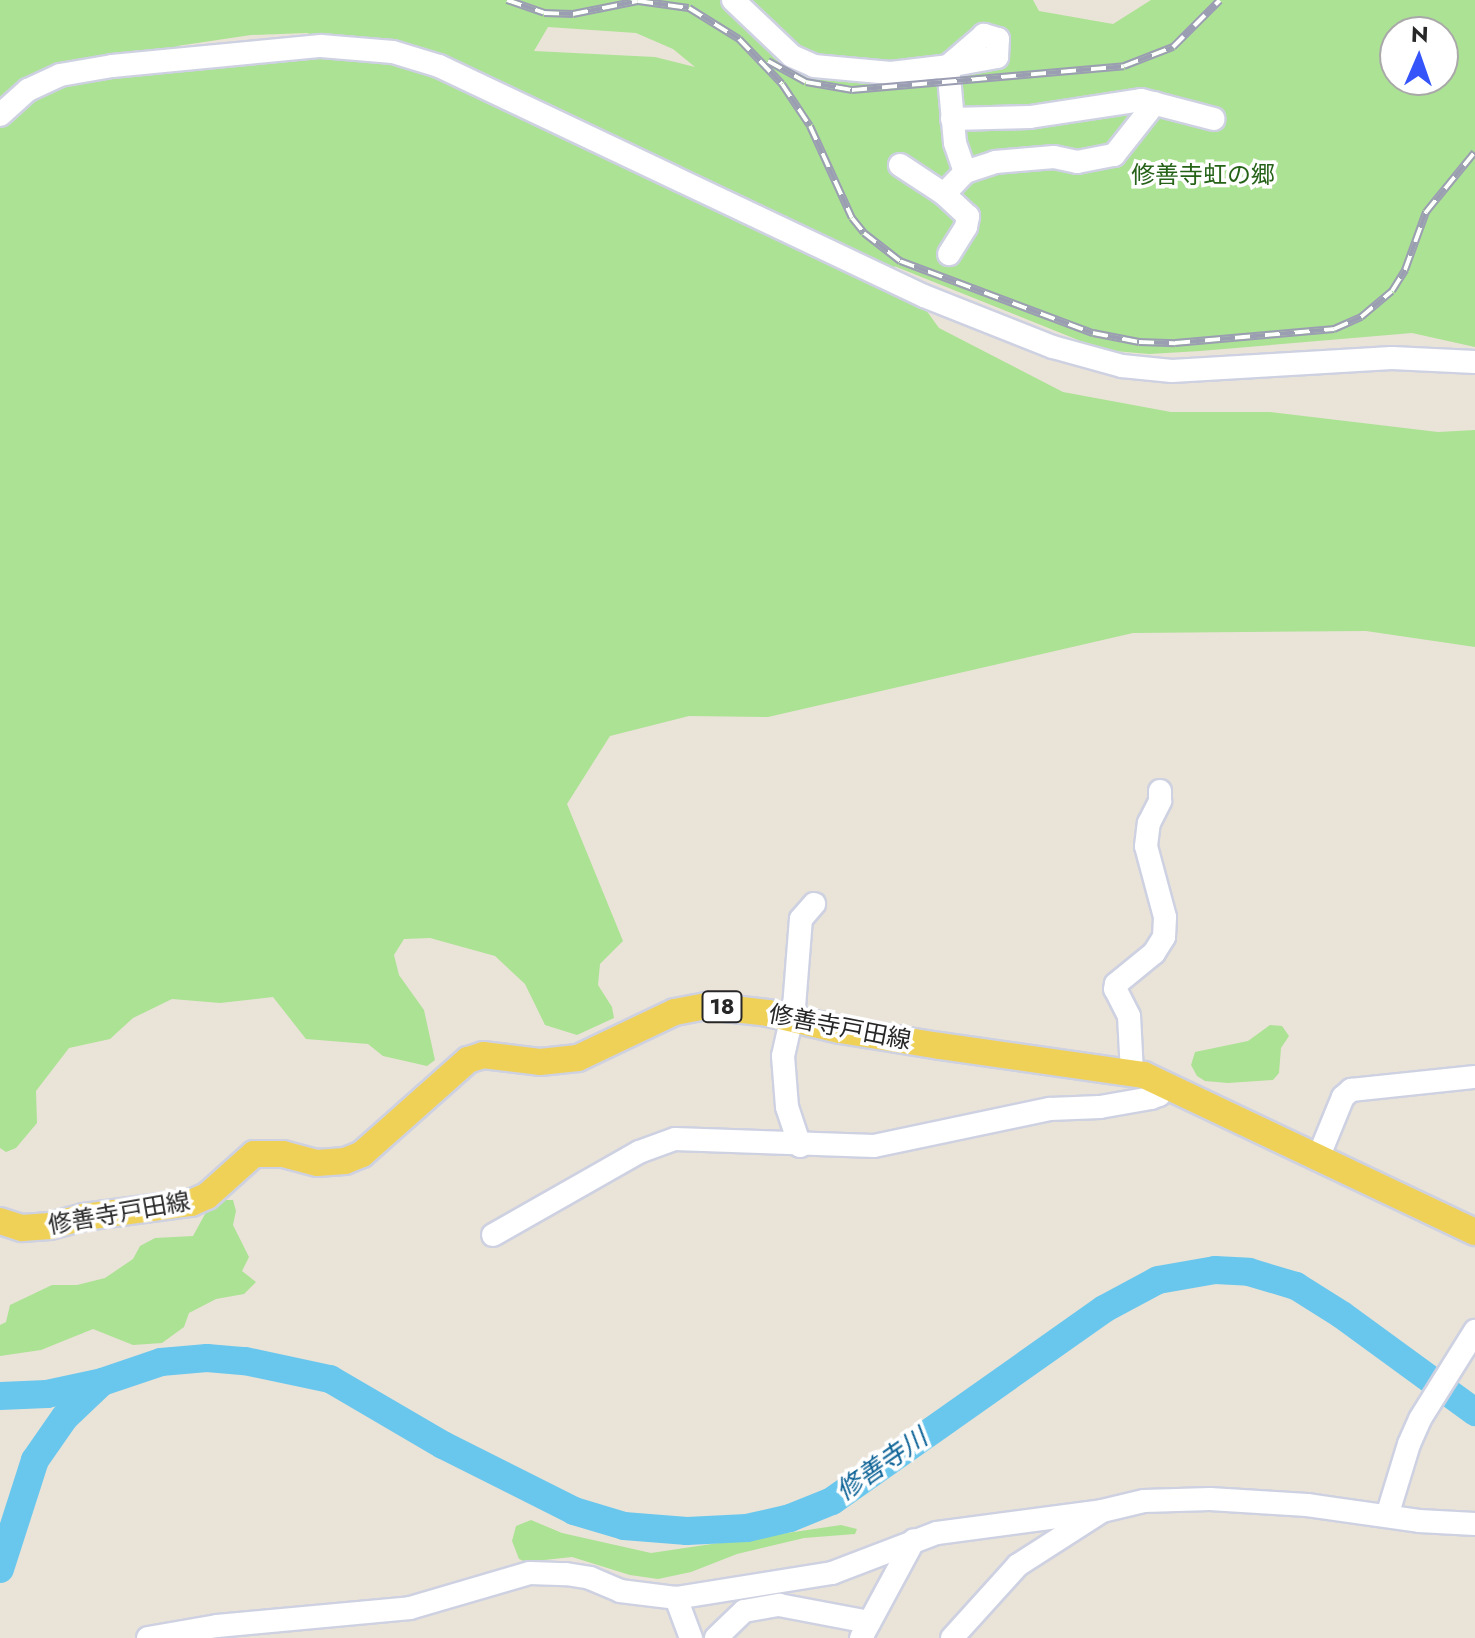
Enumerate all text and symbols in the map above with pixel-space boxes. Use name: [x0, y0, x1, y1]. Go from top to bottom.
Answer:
north arrow: [1379, 16, 1459, 96]
text: N: [1410, 18, 1429, 50]
park label: 修善寺虹の郷: [1131, 161, 1275, 189]
road number: 18: [700, 989, 744, 1025]
street label: 修善寺戸田線: [767, 999, 913, 1055]
street label: 修善寺戸田線: [46, 1186, 192, 1240]
water label: 修善寺川: [830, 1422, 934, 1508]

